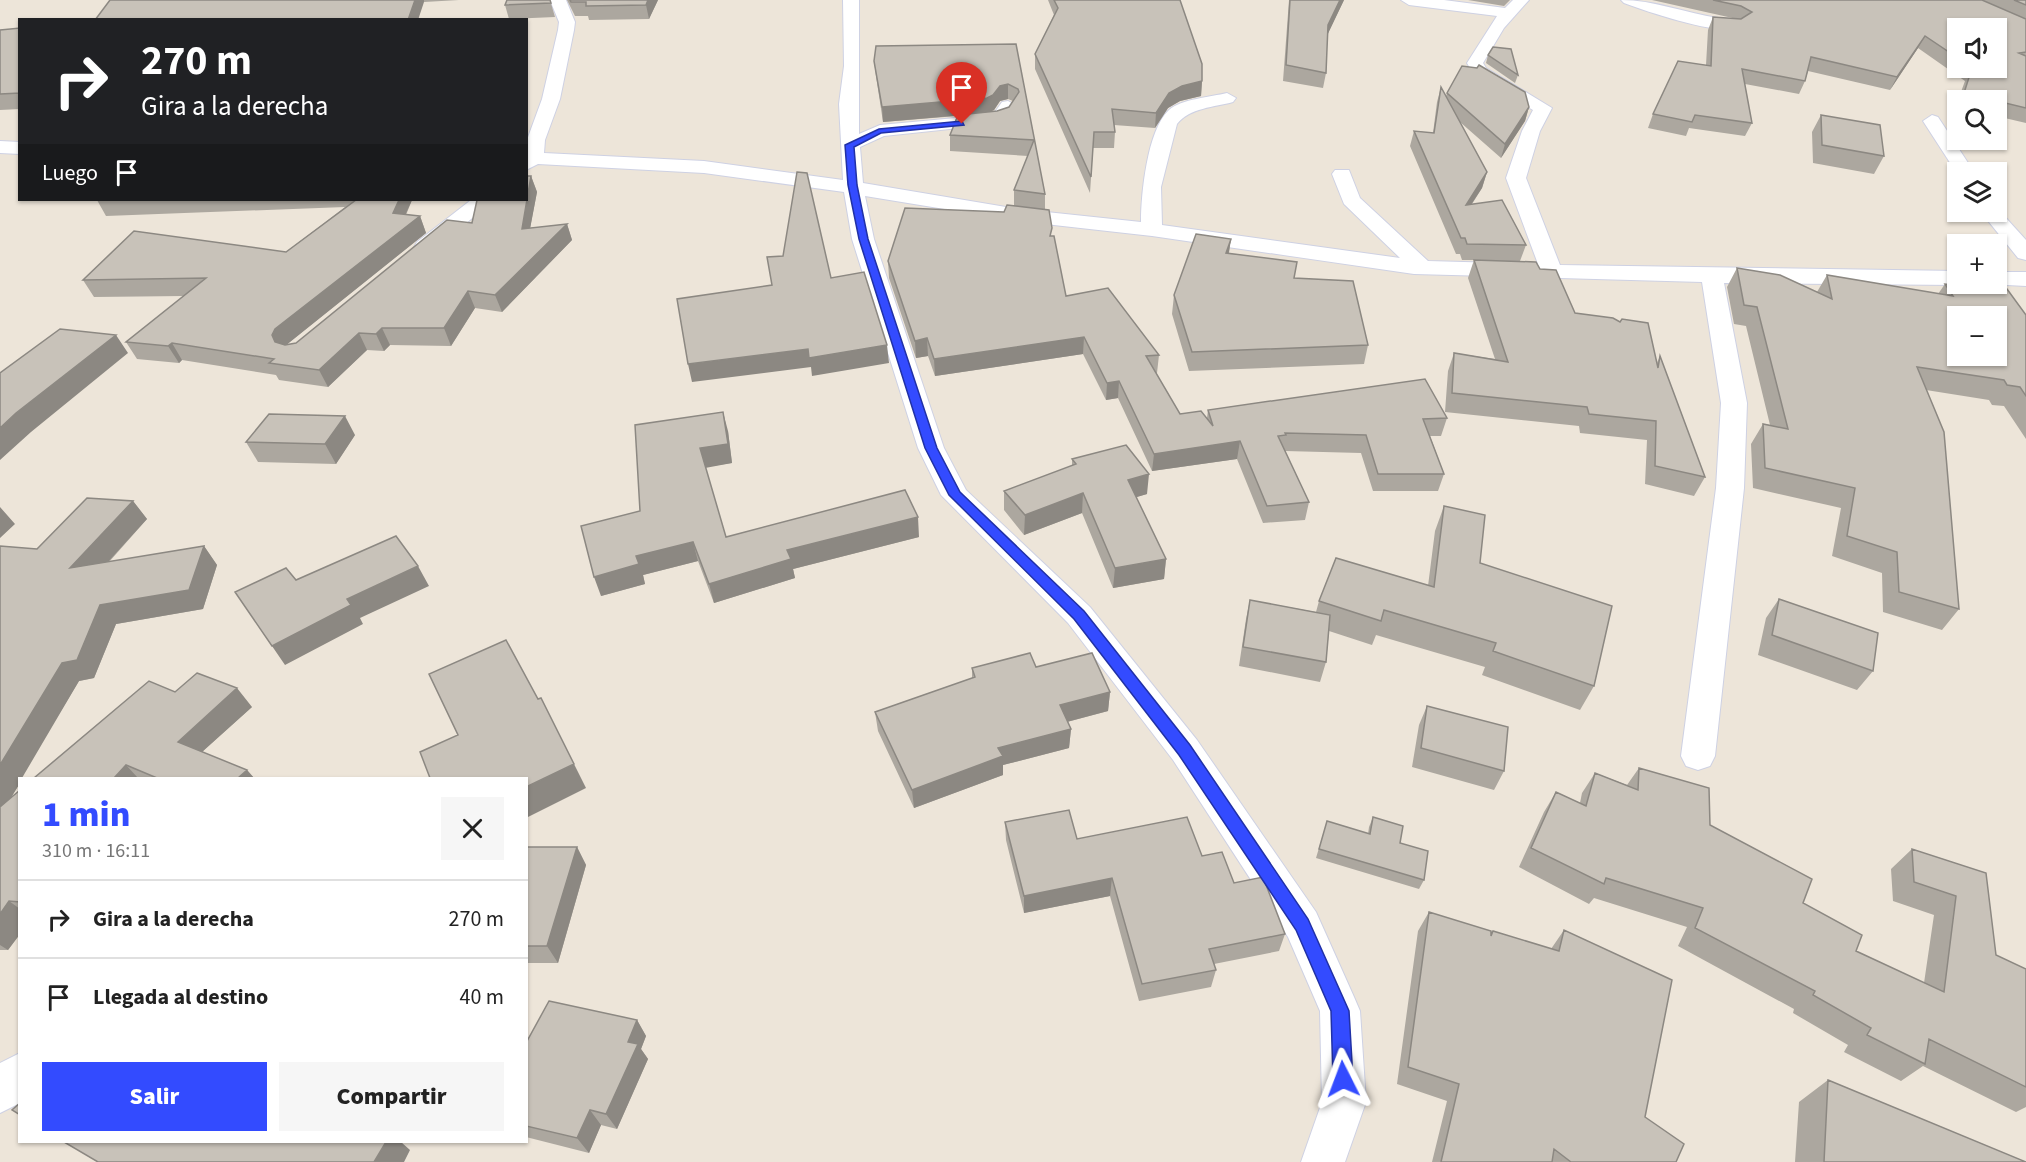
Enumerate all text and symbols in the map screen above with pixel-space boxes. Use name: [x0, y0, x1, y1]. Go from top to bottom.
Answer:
map controls: [1947, 18, 2007, 366]
button: sound: [1947, 18, 2007, 78]
text: 270 m: [141, 31, 252, 91]
icon: right: [42, 42, 120, 120]
pin: [936, 62, 987, 124]
icon: arrive: [945, 71, 978, 104]
text: Gira a la derecha: [141, 87, 328, 126]
button: search: [1947, 90, 2007, 150]
icon: arrive: [110, 156, 143, 189]
text: Luego: [42, 157, 98, 189]
button: layers: [1947, 162, 2007, 222]
button: +: [1947, 234, 2007, 294]
button: −: [1947, 306, 2007, 366]
text: 1 min: [42, 789, 130, 840]
button: close: [441, 797, 504, 860]
text: 310 m · 16:11: [42, 837, 150, 865]
icon: right: [42, 903, 75, 936]
text: Gira a la derecha: [93, 903, 254, 935]
text: 270 m: [449, 903, 504, 935]
icon: arrive: [42, 981, 75, 1014]
text: Llegada al destino: [93, 981, 268, 1013]
text: 40 m: [459, 981, 504, 1013]
position arrow: [1311, 1047, 1375, 1111]
button: Salir: [42, 1062, 267, 1131]
button: Compartir: [279, 1062, 504, 1131]

